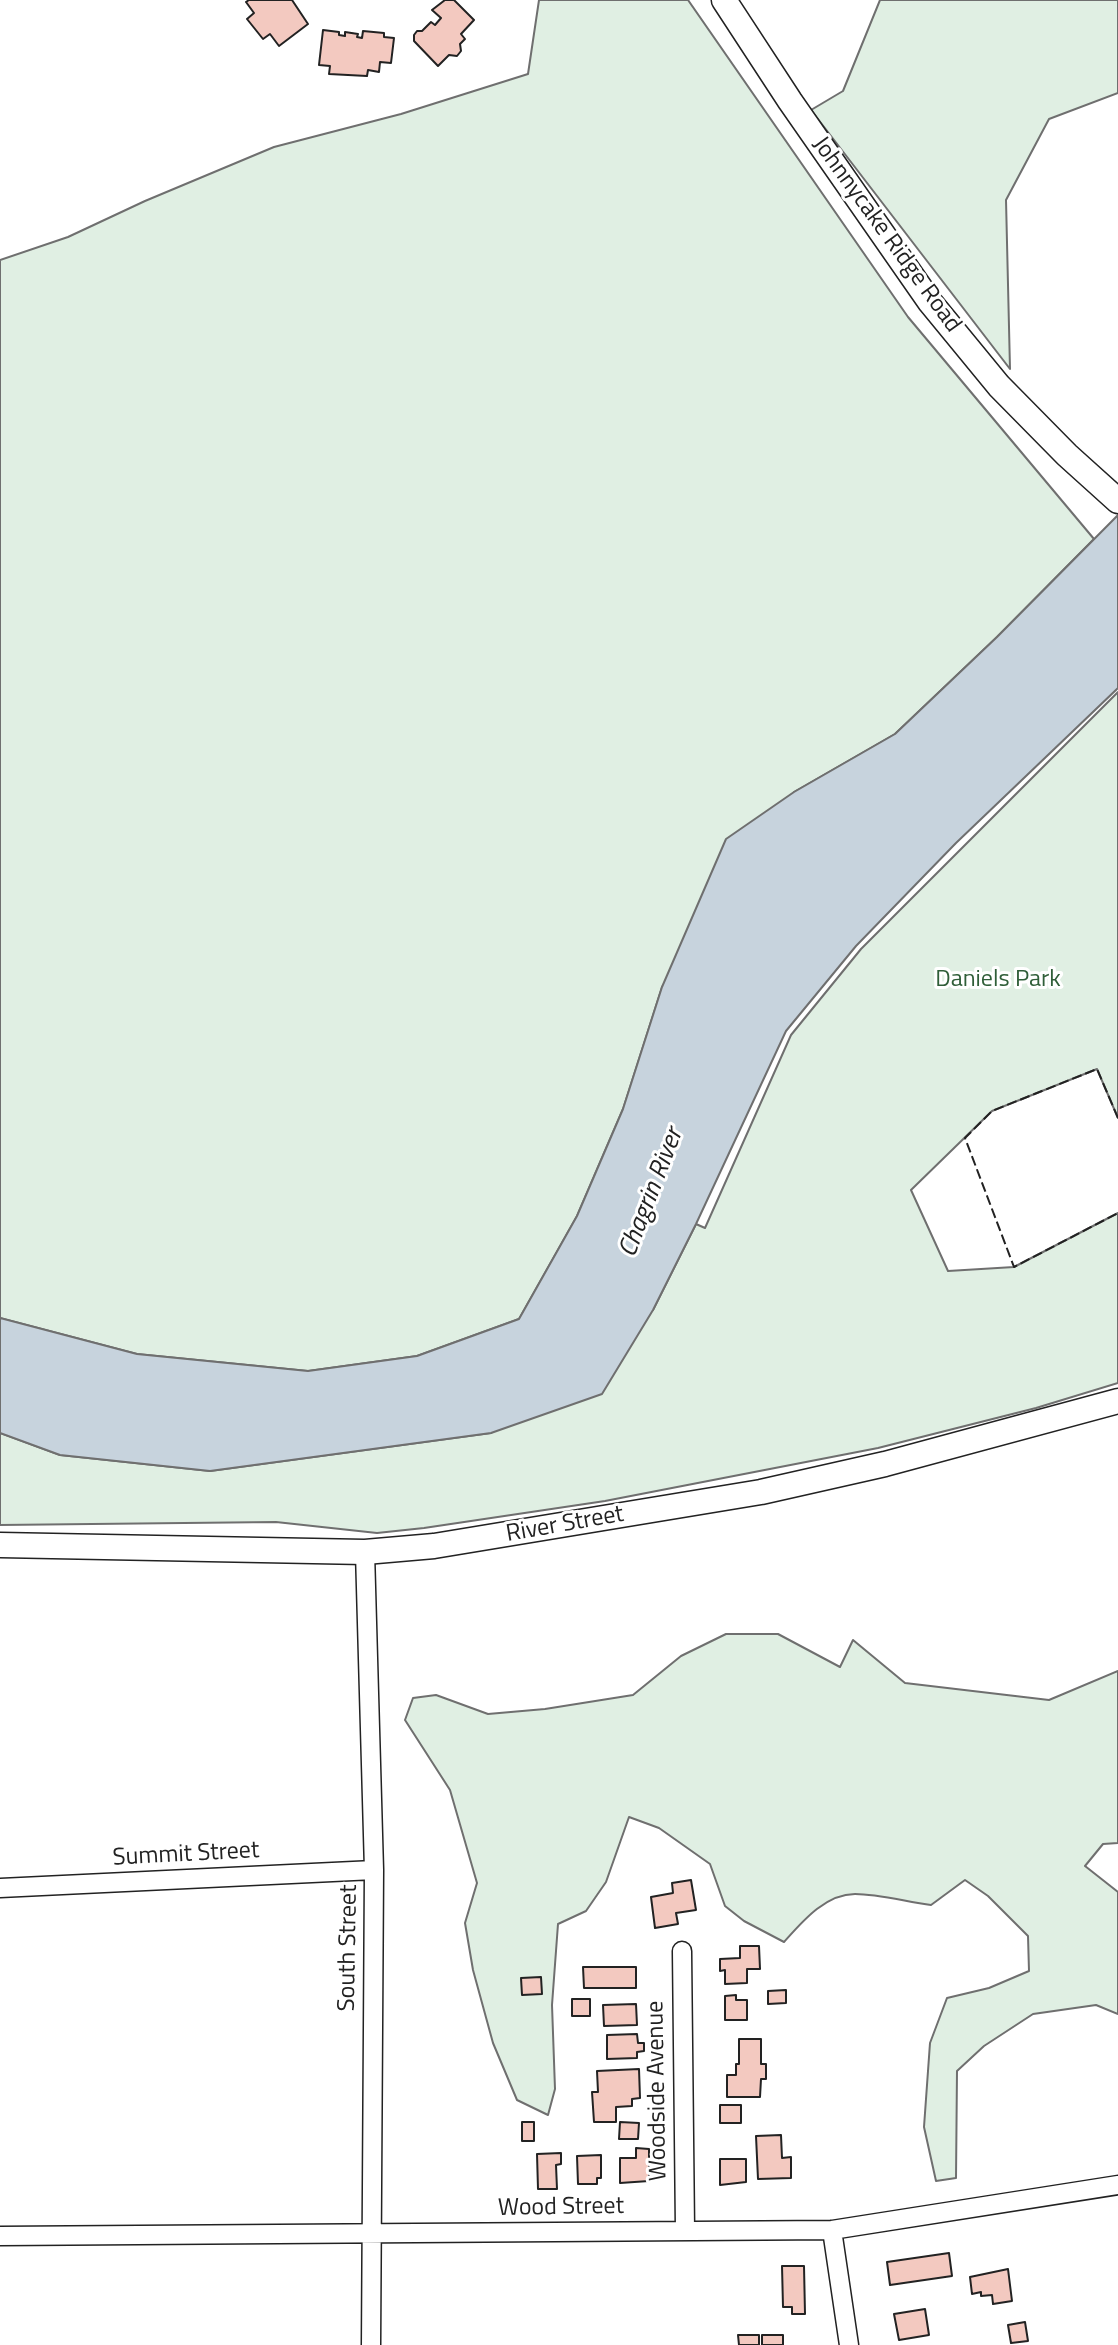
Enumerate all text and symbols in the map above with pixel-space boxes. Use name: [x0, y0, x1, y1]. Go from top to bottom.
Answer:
street label: Johnnycake Ridge Road: [805, 132, 967, 338]
park label: Daniels Park: [935, 966, 1061, 994]
water label: Chagrin River: [613, 1124, 691, 1262]
street label: River Street: [504, 1500, 626, 1550]
street label: Summit Street: [112, 1837, 260, 1873]
street label: South Street: [333, 1884, 365, 2012]
street label: Woodside Avenue: [642, 2001, 674, 2181]
street label: Wood Street: [498, 2193, 624, 2223]

